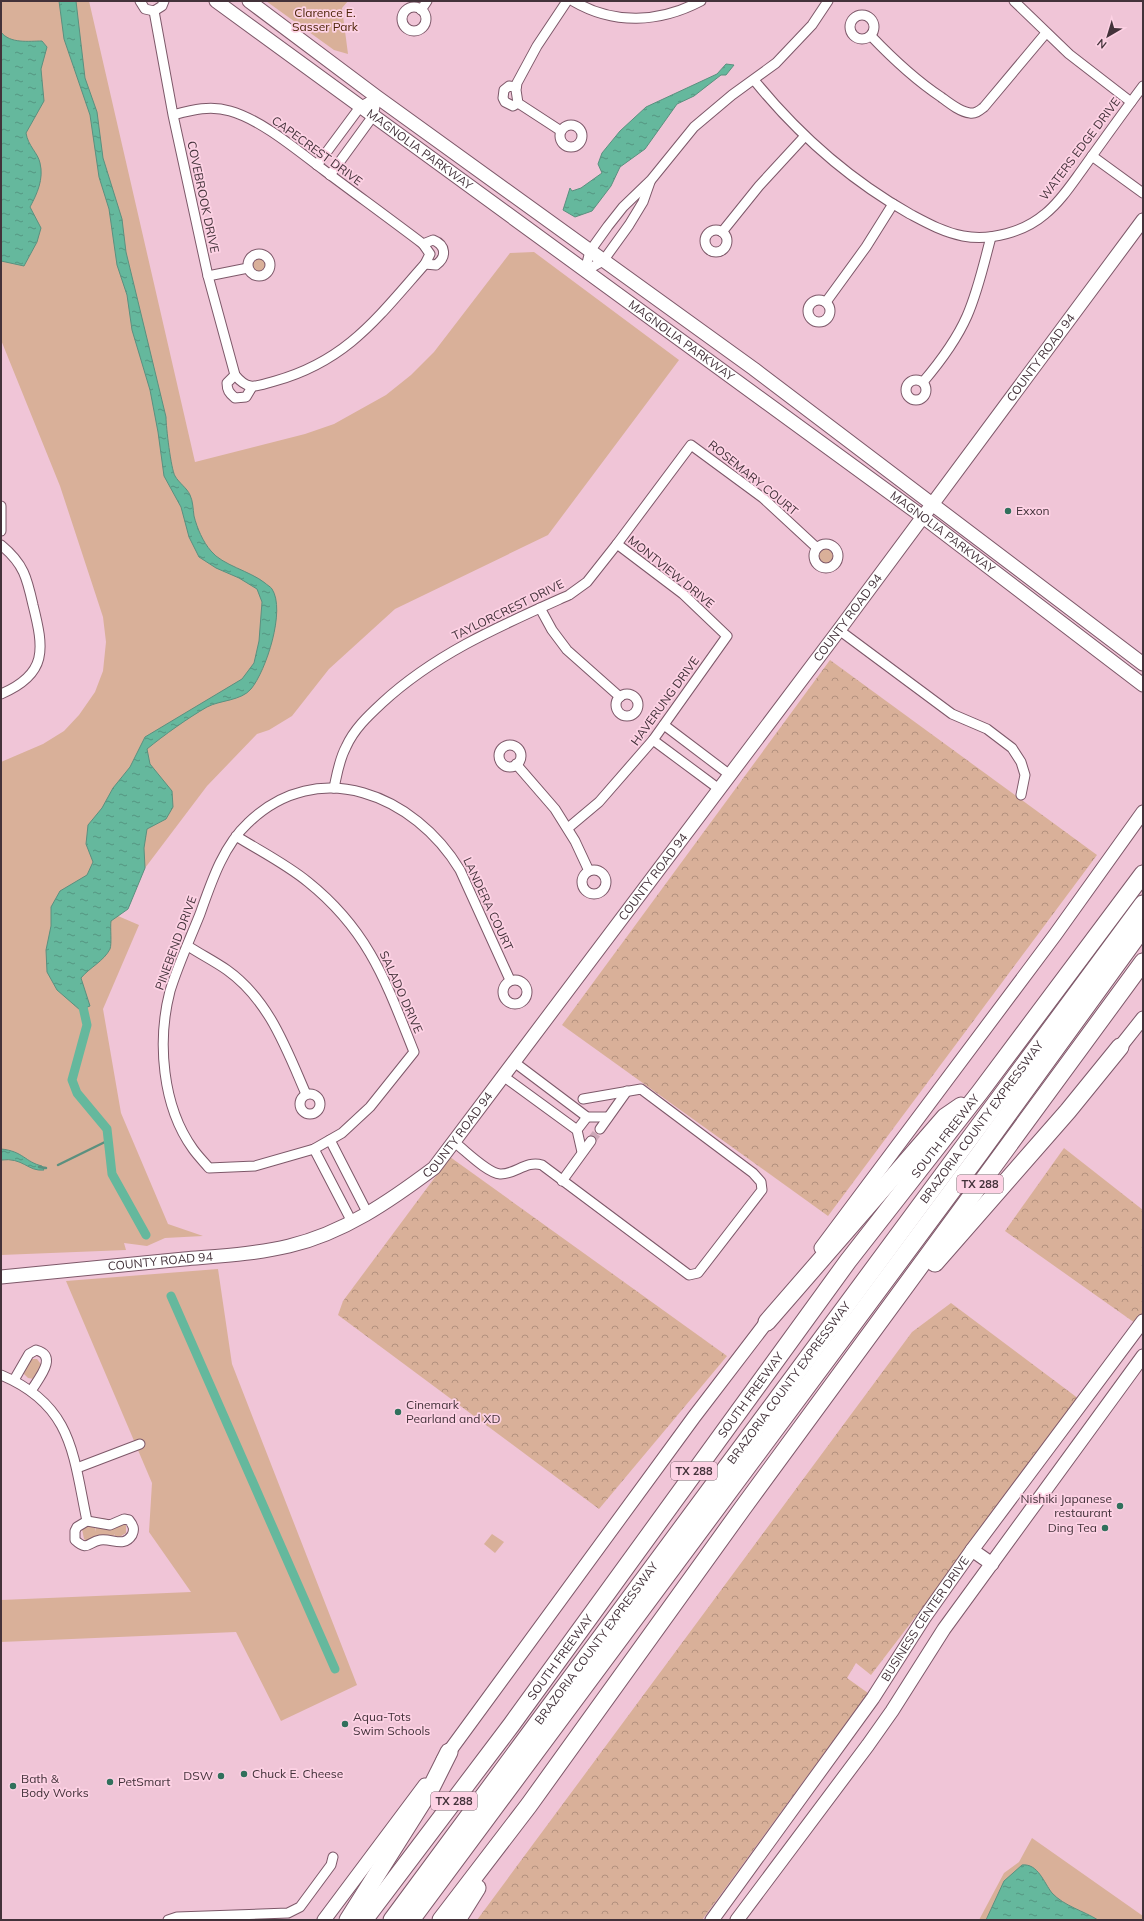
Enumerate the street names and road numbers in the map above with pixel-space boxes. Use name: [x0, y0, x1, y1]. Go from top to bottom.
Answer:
street label: WATERS EDGE DRIVE: [1036, 94, 1123, 203]
street label: MAGNOLIA PARKWAY: [364, 106, 476, 193]
street label: CAPECREST DRIVE: [269, 113, 366, 189]
street label: COVEBROOK DRIVE: [184, 140, 223, 254]
street label: MAGNOLIA PARKWAY: [626, 297, 738, 384]
street label: COUNTY ROAD 94: [1003, 311, 1078, 404]
street label: ROSEMARY COURT: [705, 437, 802, 519]
street label: MAGNOLIA PARKWAY: [887, 488, 999, 577]
street label: MONTVIEW DRIVE: [625, 532, 717, 611]
street label: COUNTY ROAD 94: [810, 571, 885, 664]
street label: TAYLORCREST DRIVE: [449, 576, 566, 643]
street label: HAVERUNG DRIVE: [627, 653, 702, 748]
street label: COUNTY ROAD 94: [615, 830, 690, 923]
street label: LANDERA COURT: [460, 855, 517, 954]
street label: PINEBEND DRIVE: [152, 894, 200, 992]
street label: SALADO DRIVE: [377, 948, 426, 1035]
street label: BRAZORIA COUNTY EXPRESSWAY: [916, 1037, 1047, 1206]
street label: COUNTY ROAD 94: [419, 1089, 496, 1181]
street label: SOUTH FREEWAY: [908, 1090, 983, 1181]
road number: TX 288: [957, 1175, 1003, 1193]
street label: COUNTY ROAD 94: [107, 1249, 213, 1273]
street label: BRAZORIA COUNTY EXPRESSWAY: [724, 1298, 854, 1467]
street label: SOUTH FREEWAY: [714, 1348, 787, 1441]
road number: TX 288: [671, 1462, 717, 1480]
street label: BUSINESS CENTER DRIVE: [878, 1553, 972, 1684]
street label: BRAZORIA COUNTY EXPRESSWAY: [531, 1558, 661, 1727]
street label: SOUTH FREEWAY: [524, 1611, 597, 1703]
road number: TX 288: [431, 1792, 477, 1810]

